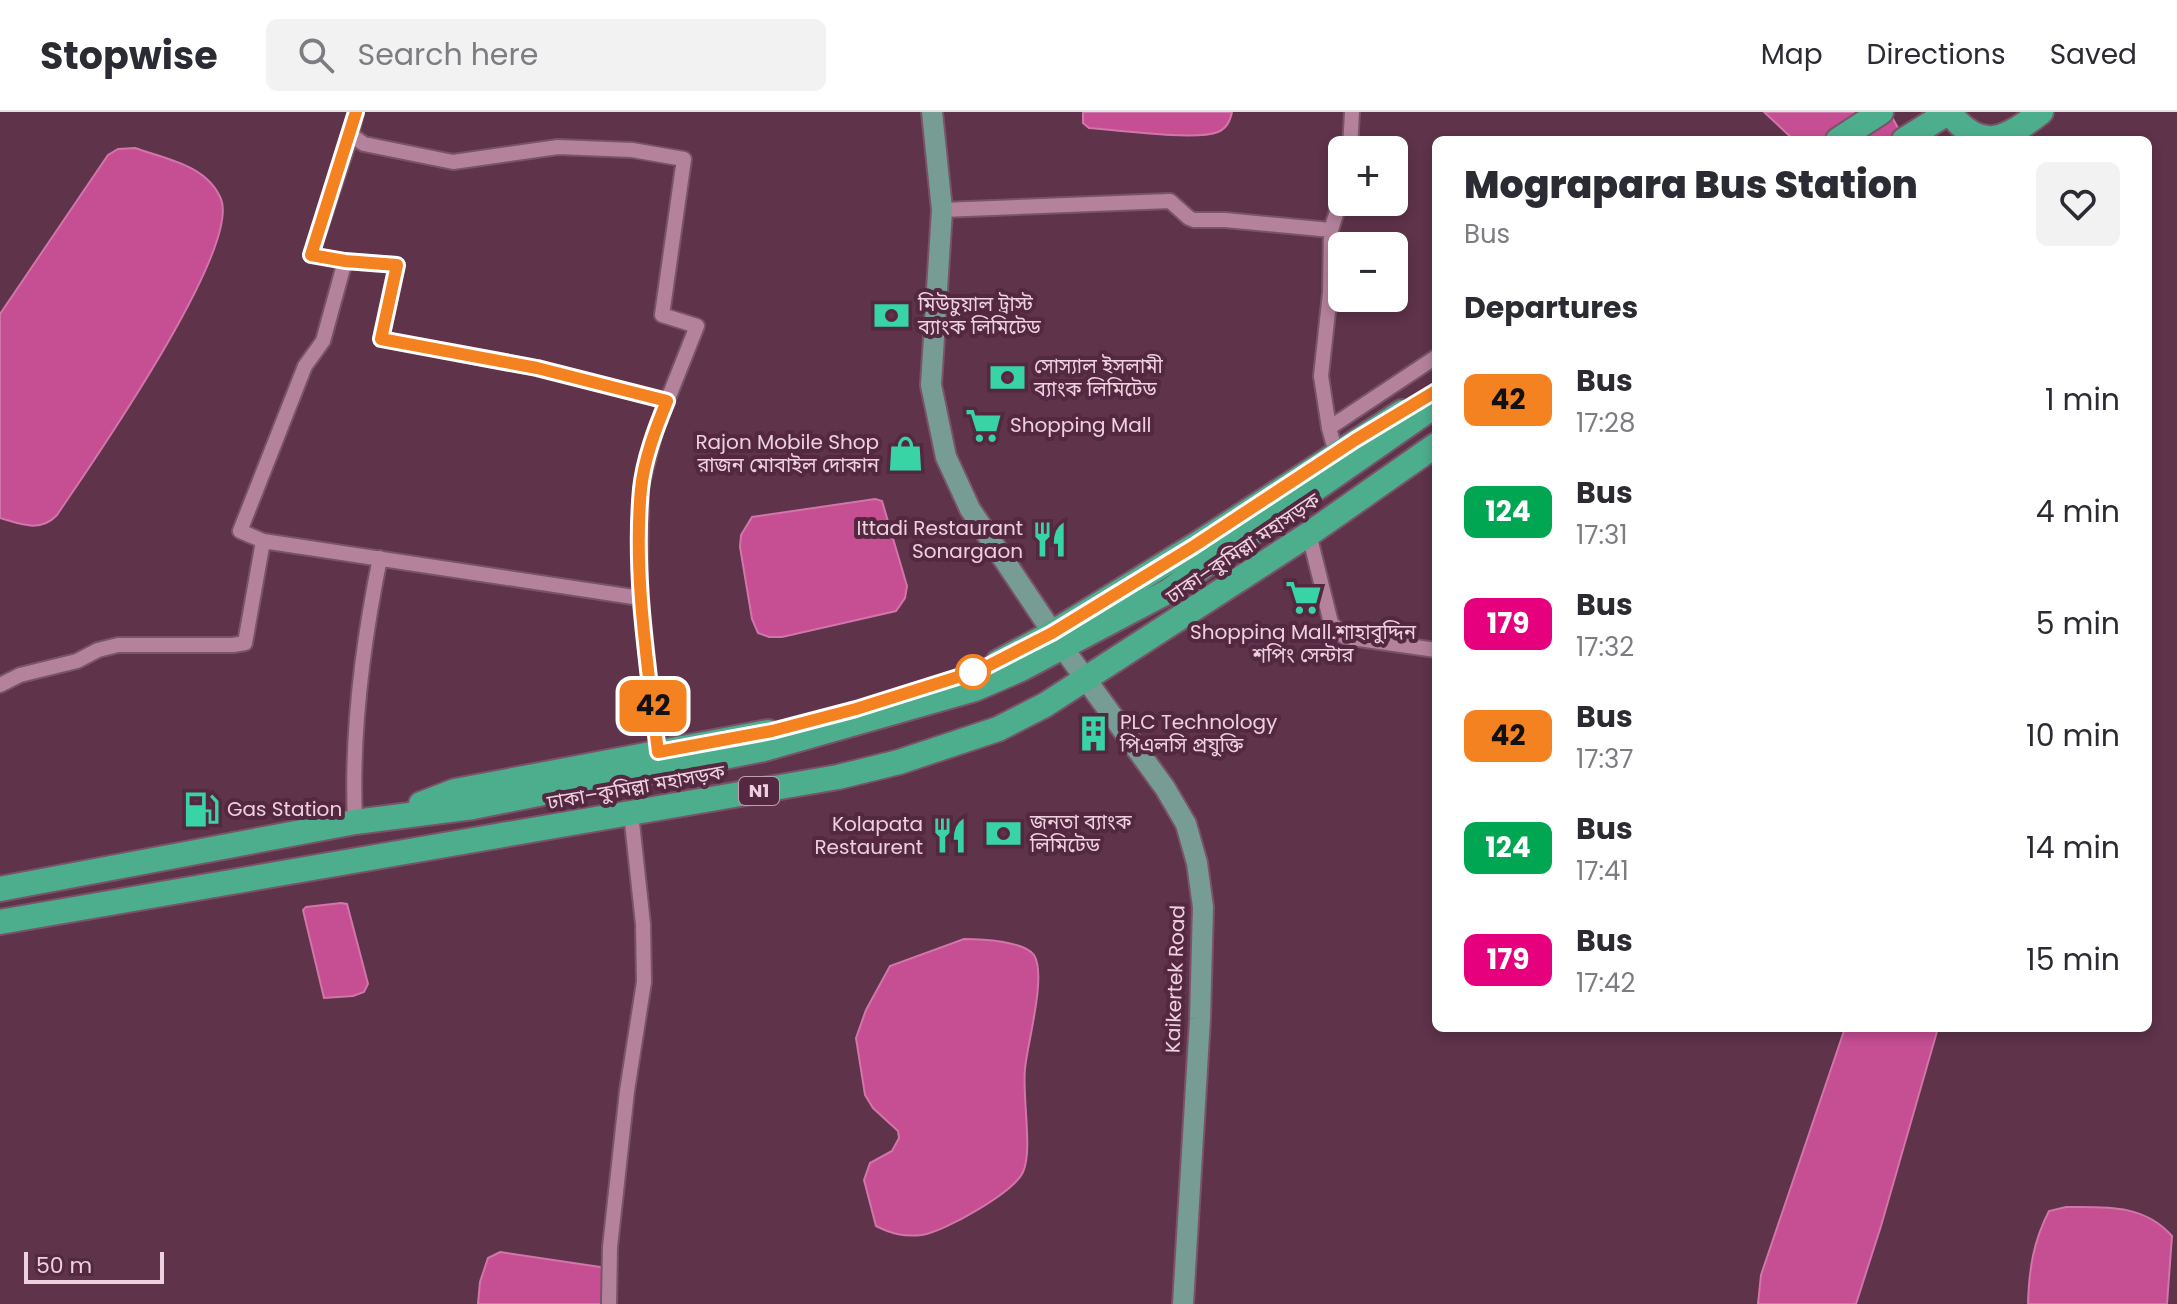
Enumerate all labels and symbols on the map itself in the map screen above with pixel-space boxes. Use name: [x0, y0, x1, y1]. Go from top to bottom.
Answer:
place label: মিউচুয়াল ট্রাস্ট ব্যাংক লিমিটেড: [917, 290, 1042, 341]
bank icon: মিউচুয়াল ট্রাস্ট ব্যাংক লিমিটেড: [873, 296, 911, 334]
place label: সোস্যাল ইসলামী ব্যাংক লিমিটেড: [1033, 352, 1163, 403]
bank icon: সোস্যাল ইসলামী ব্যাংক লিমিটেড: [989, 359, 1027, 397]
supermarket icon: Shopping Mall: [965, 406, 1003, 444]
place label: Shopping Mall: [1010, 411, 1152, 439]
place label: Rajon Mobile Shop রাজন মোবাইল দোকান: [695, 428, 880, 479]
shop icon: Rajon Mobile Shop রাজন মোবাইল দোকান: [886, 435, 924, 473]
street label: ঢাকা–কুমিল্লা মহাসড়ক: [1160, 486, 1326, 611]
place label: Ittadi Restaurant Sonargaon: [857, 514, 1023, 565]
restaurant icon: Ittadi Restaurant Sonargaon: [1030, 520, 1068, 558]
supermarket icon: Shopping Mall.শাহাবুদ্দিন শপিং সেন্টার: [1284, 578, 1322, 616]
place label: Shopping Mall.শাহাবুদ্দিন শপিং সেন্টার: [1190, 618, 1417, 669]
unlabelled marker: [956, 655, 990, 689]
line badge: 42: [617, 680, 689, 732]
place label: PLC Technology পিএলসি প্রযুক্তি: [1119, 708, 1277, 759]
building icon: PLC Technology পিএলসি প্রযুক্তি: [1075, 714, 1113, 752]
street label: ঢাকা–কুমিল্লা মহাসড়ক: [544, 757, 728, 817]
road number: N1: [739, 777, 779, 805]
fuel station icon: Gas Station: [182, 790, 220, 828]
place label: Gas Station: [227, 795, 342, 823]
place label: জনতা ব্যাংক লিমিটেড: [1029, 808, 1132, 859]
place label: Kolapata Restaurent: [814, 810, 923, 861]
bank icon: জনতা ব্যাংক লিমিটেড: [985, 814, 1023, 852]
restaurant icon: Kolapata Restaurent: [930, 816, 968, 854]
street label: Kaikertek Road: [1158, 905, 1192, 1053]
scale bar: [24, 1248, 164, 1284]

